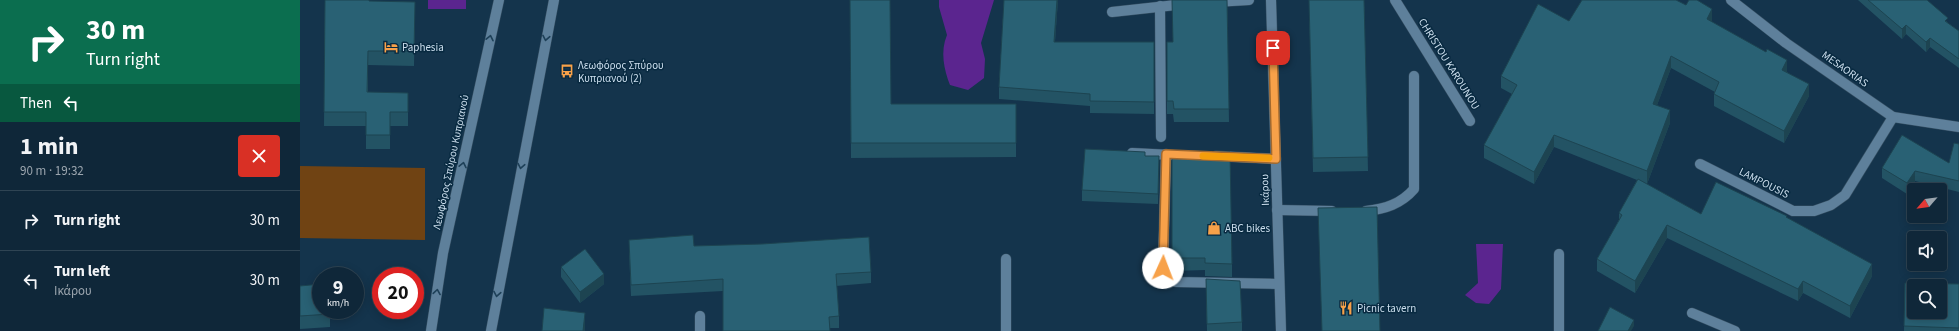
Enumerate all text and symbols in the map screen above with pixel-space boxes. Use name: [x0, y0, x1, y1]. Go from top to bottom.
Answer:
text: 30 m: [86, 10, 145, 50]
icon: right: [20, 16, 72, 68]
street label: CHRISTOU KAROUNOU: [1415, 16, 1483, 112]
pin: [1256, 31, 1290, 65]
one-way arrow: [486, 35, 494, 41]
one-way arrow: [543, 35, 551, 41]
icon: arrive: [1262, 37, 1284, 59]
hotel icon: Paphesia: [383, 39, 399, 55]
place label: Paphesia: [402, 40, 444, 55]
text: Turn right: [86, 47, 160, 72]
street label: MESAORIAS: [1819, 47, 1871, 91]
place label: Λεωφόρος Σπύρου Κυπριανού (2): [578, 58, 664, 86]
bus stop icon: Λεωφόρος Σπύρου Κυπριανού (2): [559, 63, 575, 79]
icon: left: [60, 92, 82, 114]
text: Then: [20, 93, 52, 114]
street label: Λεωφόρος Σπύρου Κυπριανού: [429, 93, 473, 231]
text: 1 min: [20, 129, 78, 164]
button: close: [238, 135, 280, 177]
text: 90 m · 19:32: [20, 162, 84, 180]
one-way arrow: [458, 162, 466, 168]
one-way arrow: [518, 163, 526, 169]
street label: LAMPOUSIS: [1736, 164, 1792, 202]
street label: Ικάρου: [1257, 174, 1273, 206]
north arrow: [1907, 183, 1947, 223]
map controls: [1907, 183, 1947, 319]
icon: right: [20, 210, 42, 232]
text: Turn right: [54, 210, 120, 231]
text: 30 m: [250, 210, 280, 231]
shop icon: ABC bikes: [1206, 220, 1222, 236]
place label: ABC bikes: [1225, 221, 1270, 236]
button: sound: [1907, 231, 1947, 271]
position arrow: [1142, 247, 1184, 289]
text: Turn left: [54, 261, 110, 282]
speed limit sign: 20: [372, 267, 424, 319]
icon: left: [20, 270, 42, 292]
text: 30 m: [250, 270, 280, 291]
text: 9: [333, 274, 343, 302]
button: search: [1907, 279, 1947, 319]
text: Ικάρου: [54, 282, 92, 300]
one-way arrow: [432, 289, 441, 296]
one-way arrow: [493, 290, 502, 297]
text: km/h: [327, 296, 349, 310]
restaurant icon: Picnic tavern: [1338, 300, 1354, 316]
place label: Picnic tavern: [1357, 301, 1416, 316]

